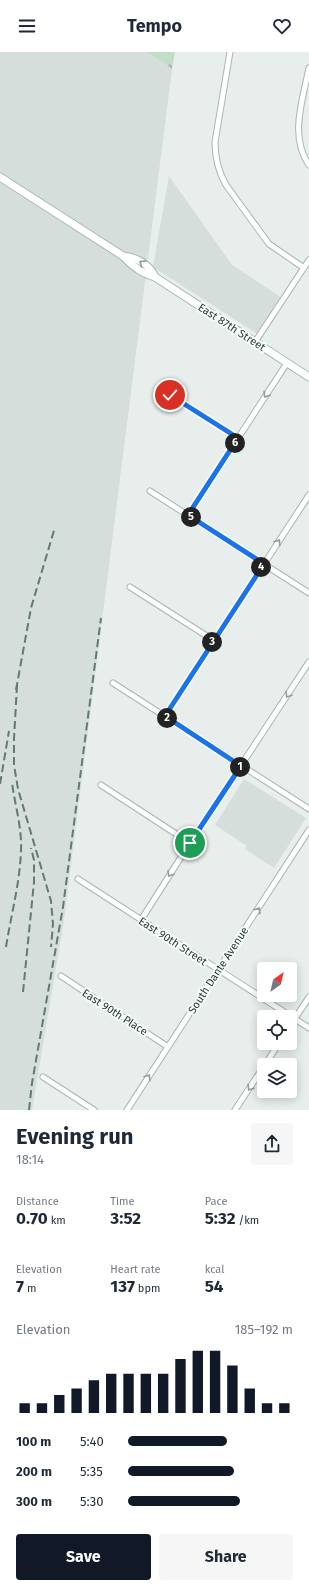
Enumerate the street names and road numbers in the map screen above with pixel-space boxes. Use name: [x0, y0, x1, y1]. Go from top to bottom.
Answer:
street label: East 87th Street: [196, 301, 268, 354]
street label: East 90th Street: [136, 915, 209, 968]
street label: South Dante Avenue: [186, 924, 251, 1016]
street label: East 90th Place: [80, 986, 150, 1038]

